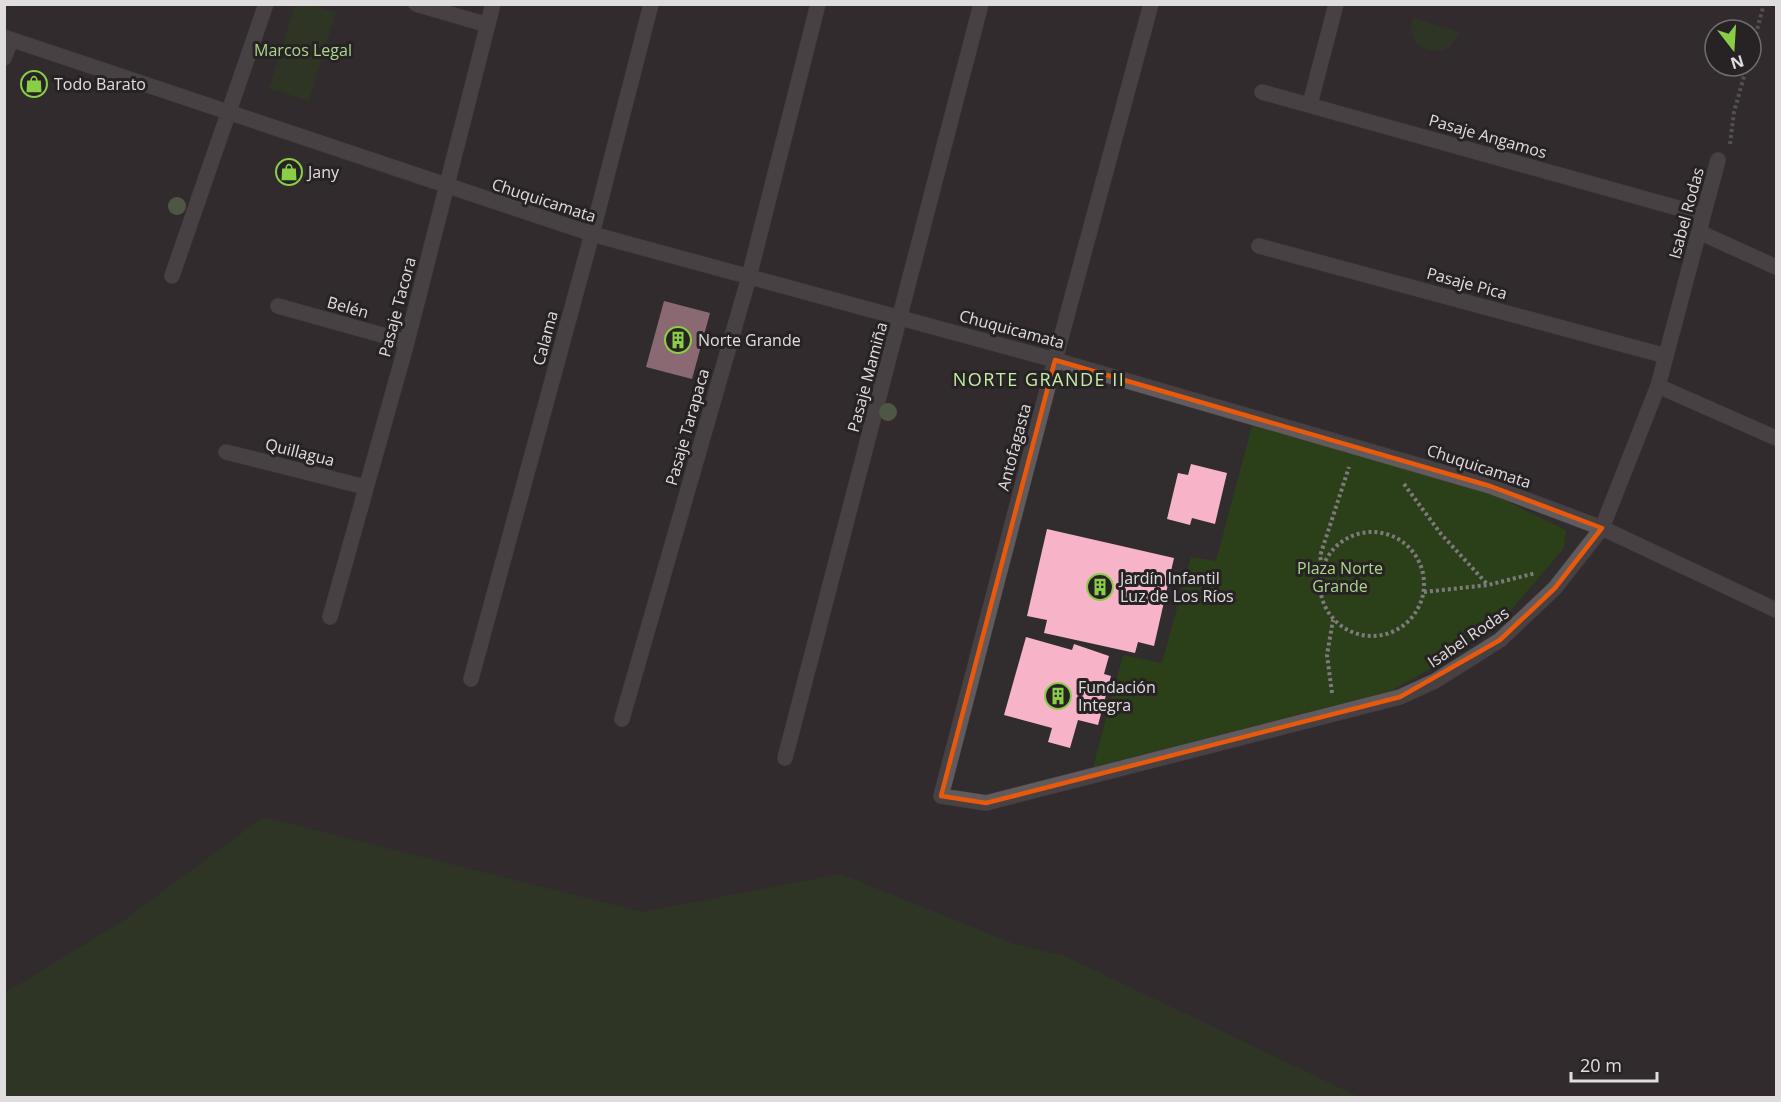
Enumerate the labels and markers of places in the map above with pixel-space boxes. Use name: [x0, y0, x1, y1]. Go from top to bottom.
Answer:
shop icon: Todo Barato: [19, 69, 49, 99]
place label: Todo Barato: [54, 73, 146, 95]
shop icon: Jany: [274, 157, 304, 187]
place label: Jany: [306, 161, 340, 183]
building icon: Norte Grande: [663, 325, 693, 355]
place label: Norte Grande: [698, 329, 801, 351]
place label: Jardín Infantil Luz de Los Ríos: [1118, 567, 1234, 607]
building icon: Jardín Infantil Luz de Los Ríos: [1085, 572, 1115, 602]
place label: Fundación Integra: [1078, 676, 1156, 716]
building icon: Fundación Integra: [1043, 681, 1073, 711]

